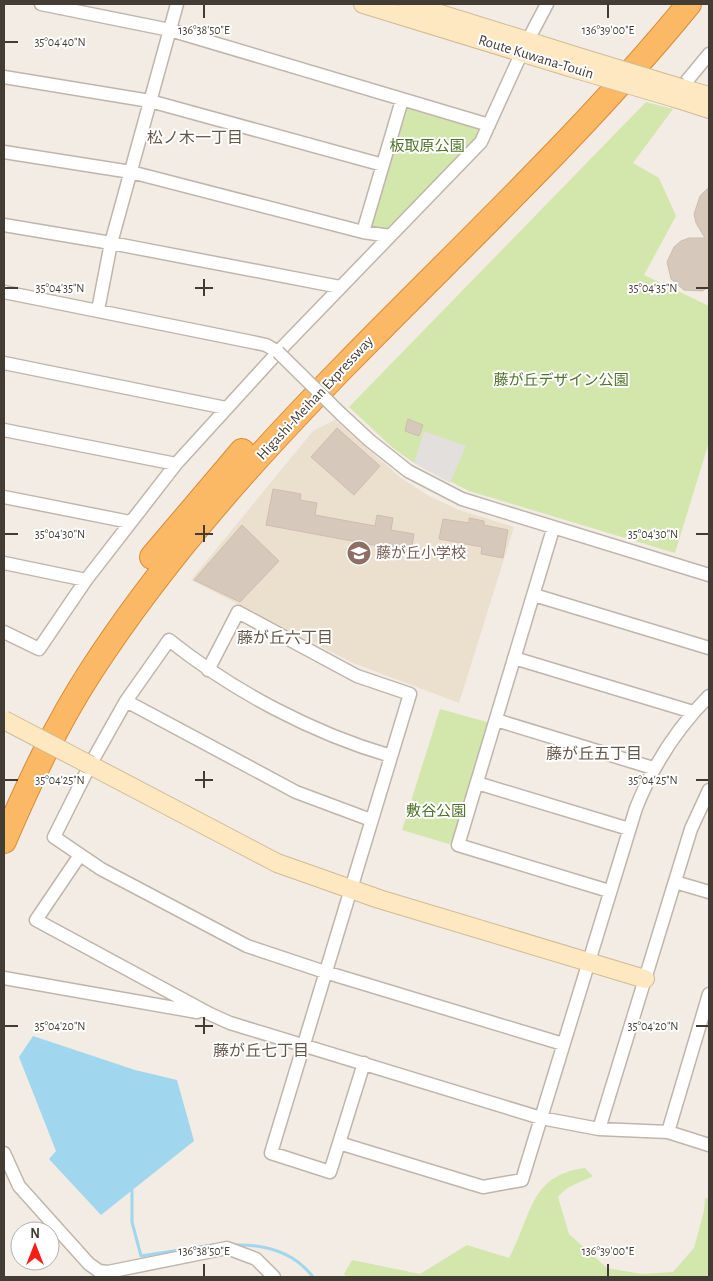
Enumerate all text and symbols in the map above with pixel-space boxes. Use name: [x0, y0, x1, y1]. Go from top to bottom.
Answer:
text: 136°38'50"E: [178, 24, 230, 36]
text: 136°39'00"E: [582, 24, 635, 36]
street label: Route Kuwana-Touin: [477, 32, 595, 82]
text: 35°04'40"N: [34, 36, 86, 48]
district label: 松ノ木一丁目: [147, 130, 243, 146]
park label: 板取原公園: [389, 138, 465, 154]
text: 35°04'35"N: [35, 282, 85, 294]
text: 35°04'35"N: [628, 282, 678, 294]
street label: Higashi-Meihan Expressway: [254, 333, 376, 463]
park label: 藤が丘デザイン公園: [493, 372, 629, 388]
text: 35°04'30"N: [35, 528, 85, 540]
text: 35°04'30"N: [628, 528, 678, 540]
school or university icon: 藤が丘小学校: [346, 540, 372, 566]
place label: 藤が丘小学校: [376, 545, 466, 561]
district label: 藤が丘六丁目: [237, 629, 333, 646]
district label: 藤が丘五丁目: [546, 745, 642, 762]
text: 35°04'25"N: [35, 774, 85, 786]
text: 35°04'25"N: [628, 774, 678, 786]
park label: 敷谷公園: [406, 802, 466, 819]
text: 35°04'20"N: [35, 1020, 85, 1032]
text: 35°04'20"N: [628, 1020, 678, 1032]
district label: 藤が丘七丁目: [213, 1042, 309, 1059]
north arrow: [10, 1221, 60, 1271]
text: N: [30, 1227, 40, 1241]
text: 136°38'50"E: [178, 1245, 230, 1257]
text: 136°39'00"E: [582, 1245, 635, 1257]

